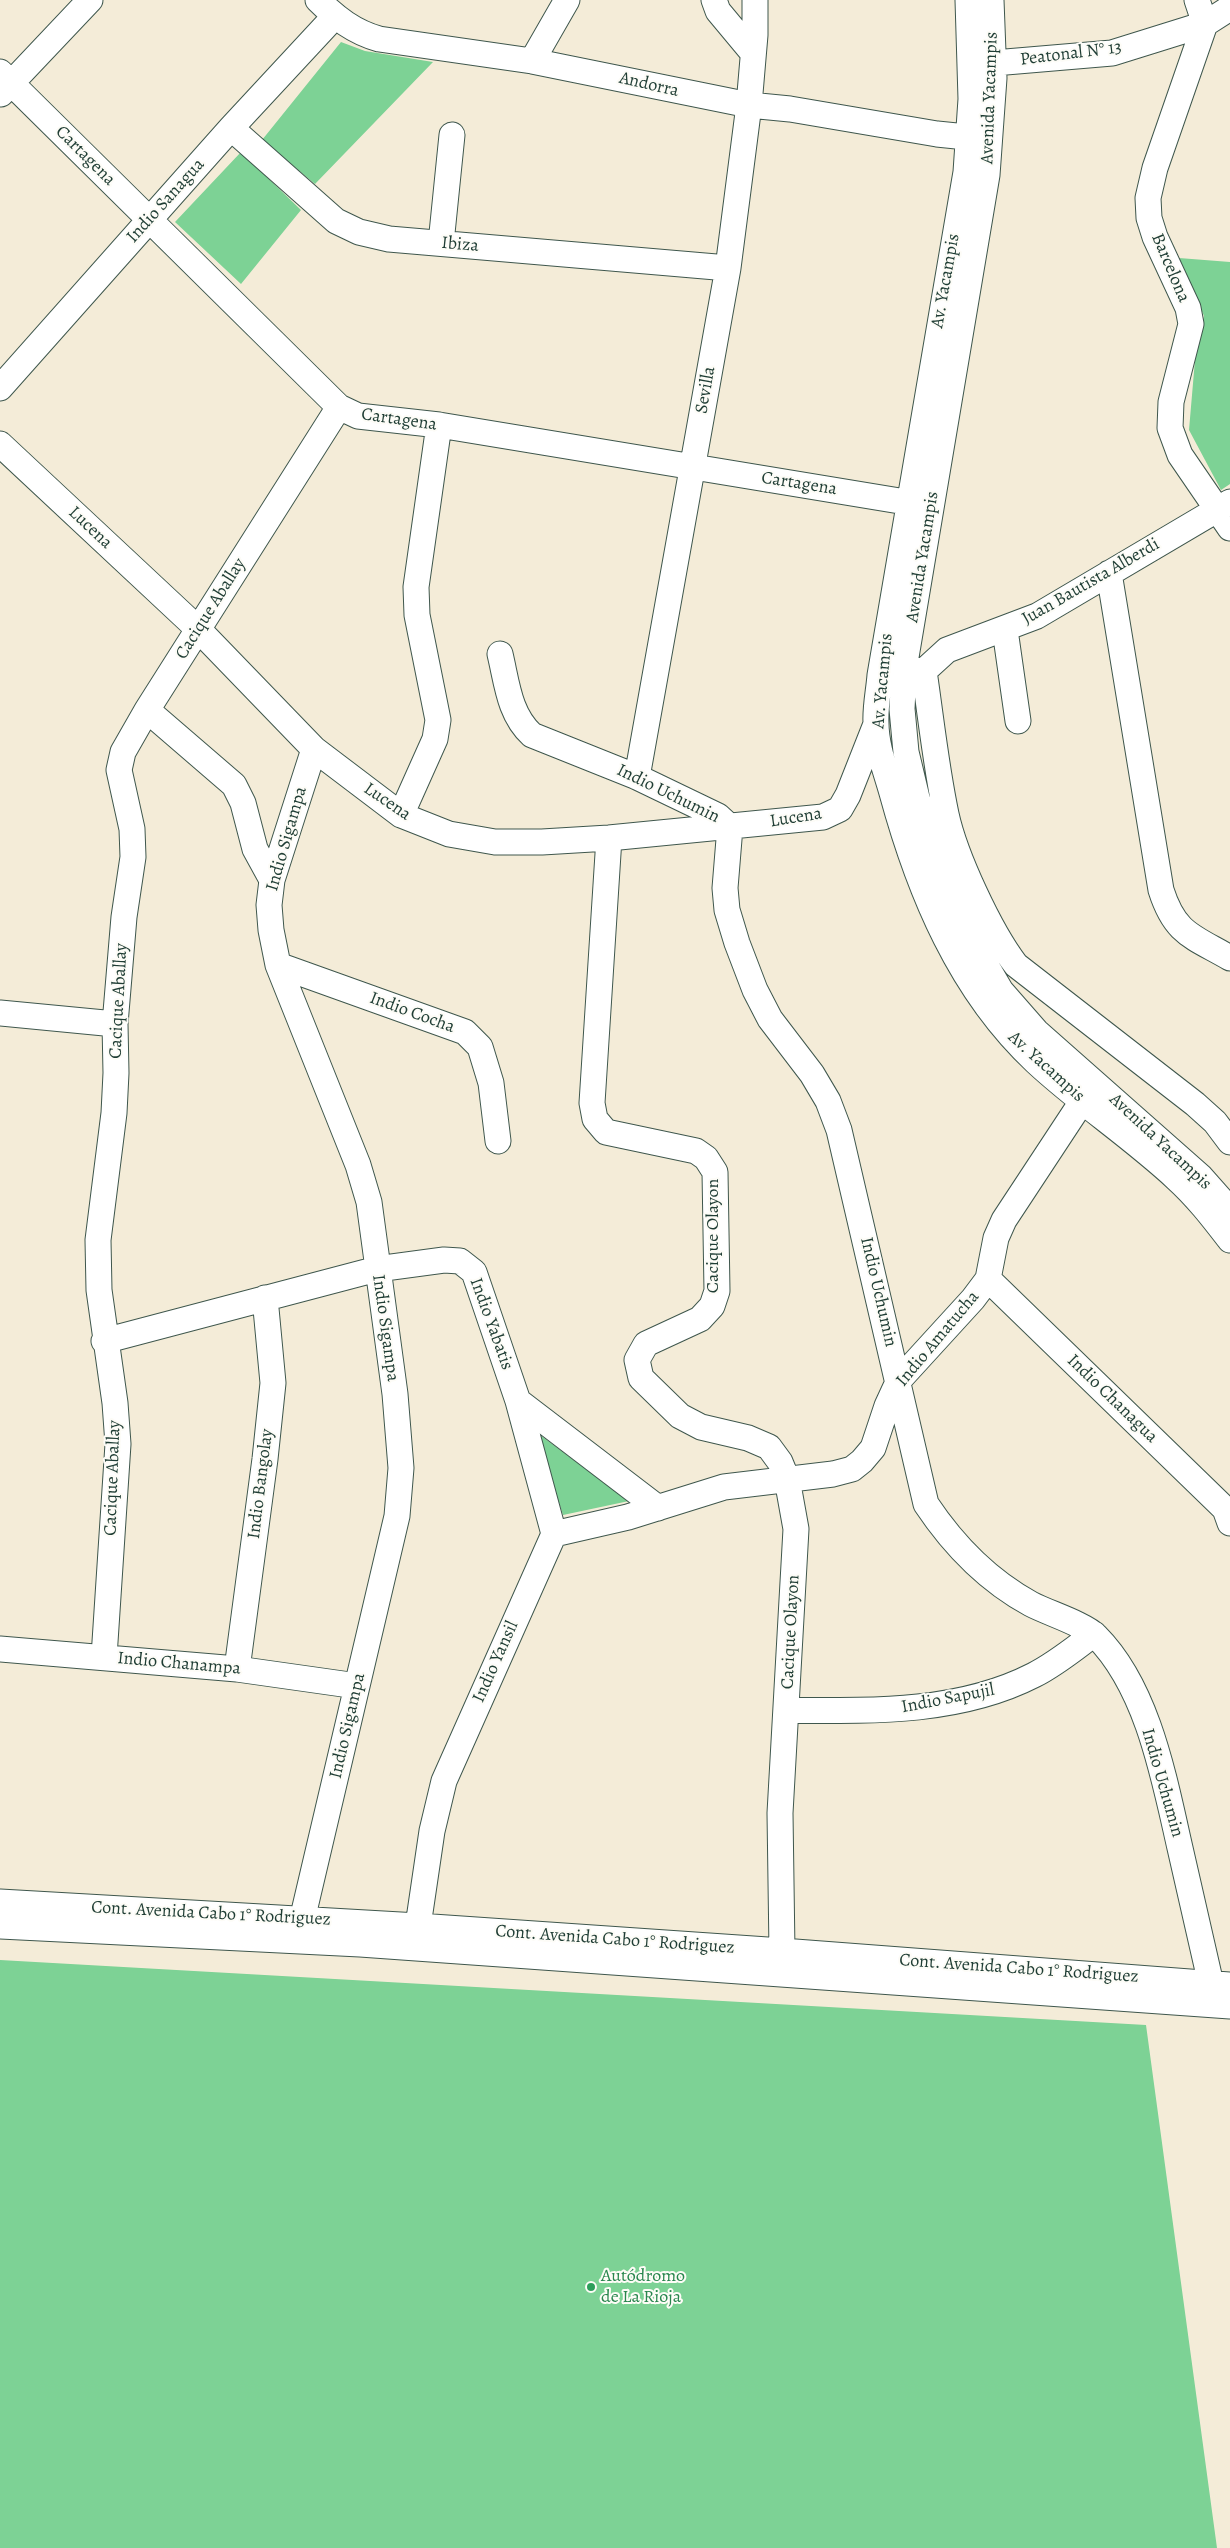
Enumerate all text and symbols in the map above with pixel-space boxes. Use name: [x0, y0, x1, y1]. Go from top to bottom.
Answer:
street label: Avenida Yacampis: [977, 32, 1003, 164]
street label: Peatonal N° 13: [1019, 37, 1123, 71]
street label: Andorra: [617, 68, 681, 102]
street label: Cartagena: [50, 121, 120, 191]
street label: Indio Sanagua: [122, 154, 210, 248]
street label: Barcelona: [1146, 230, 1194, 306]
street label: Av. Yacampis: [927, 232, 965, 330]
street label: Ibiza: [440, 233, 480, 257]
street label: Sevilla: [691, 365, 721, 415]
street label: Cartagena: [360, 404, 438, 436]
street label: Cartagena: [760, 467, 838, 501]
street label: Avenida Yacampis: [902, 490, 944, 624]
street label: Lucena: [63, 502, 117, 554]
street label: Juan Bautista Alberdi: [1018, 534, 1164, 630]
street label: Cacique Aballay: [171, 554, 251, 664]
street label: Av. Yacampis: [868, 632, 898, 730]
street label: Indio Uchumin: [613, 760, 723, 828]
street label: Lucena: [359, 778, 415, 826]
street label: Indio Sigampa: [262, 784, 312, 894]
street label: Lucena: [768, 803, 824, 833]
street label: Cacique Aballay: [105, 943, 133, 1059]
street label: Indio Cocha: [367, 988, 457, 1038]
street label: Av. Yacampis: [1003, 1027, 1089, 1107]
street label: Avenida Yacampis: [1104, 1089, 1216, 1195]
street label: Cacique Olayon: [703, 1179, 725, 1293]
street label: Indio Uchumin: [855, 1235, 901, 1349]
street label: Indio Sigampa: [367, 1273, 403, 1383]
street label: Indio Yabatis: [464, 1275, 518, 1373]
street label: Indio Amatucha: [892, 1287, 984, 1391]
street label: Indio Chanagua: [1062, 1350, 1162, 1448]
street label: Cacique Aballay: [100, 1420, 126, 1536]
street label: Indio Bangolay: [244, 1428, 278, 1540]
street label: Cacique Olayon: [777, 1574, 805, 1690]
street label: Indio Yansil: [468, 1618, 524, 1706]
street label: Indio Chanampa: [116, 1648, 242, 1680]
street label: Indio Sigampa: [325, 1671, 371, 1781]
street label: Indio Sapujil: [900, 1679, 996, 1719]
street label: Indio Uchumin: [1136, 1726, 1188, 1840]
street label: Cont. Avenida Cabo 1° Rodriguez: [91, 1897, 331, 1931]
street label: Cont. Avenida Cabo 1° Rodriguez: [495, 1921, 735, 1959]
street label: Cont. Avenida Cabo 1° Rodriguez: [899, 1950, 1139, 1988]
place label: Autódromo de La Rioja: [601, 2266, 685, 2308]
marker: Autódromo de La Rioja: [585, 2281, 597, 2293]

